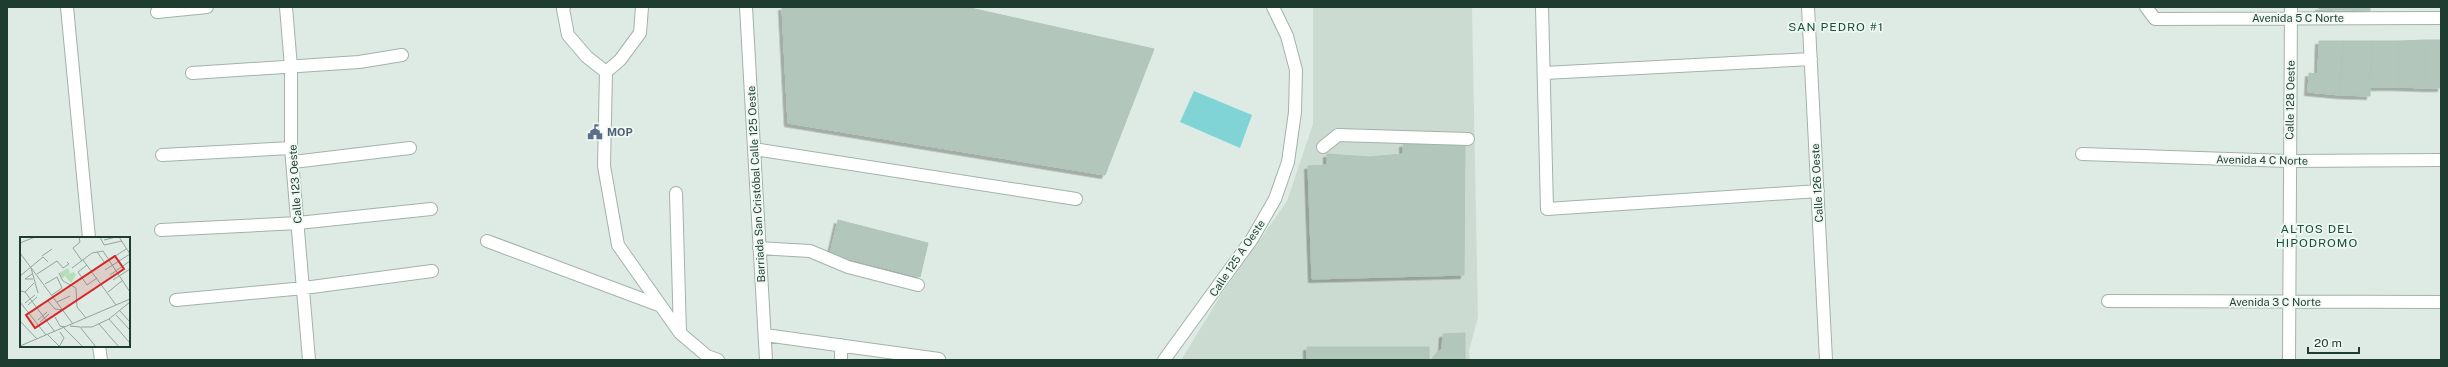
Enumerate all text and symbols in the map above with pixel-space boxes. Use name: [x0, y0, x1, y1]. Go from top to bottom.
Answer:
street label: Avenida 5 C Norte: [2252, 12, 2344, 24]
district label: SAN PEDRO #1: [1788, 20, 1884, 34]
street label: Calle 128 Oeste: [2283, 60, 2297, 140]
street label: Barriada San Cristóbal Calle 125 Oeste: [745, 85, 767, 283]
public building icon: MOP: [586, 123, 604, 141]
place label: MOP: [607, 126, 633, 138]
street label: Calle 126 Oeste: [1809, 143, 1825, 223]
street label: Calle 123 Oeste: [286, 144, 304, 224]
street label: Avenida 4 C Norte: [2216, 153, 2308, 167]
street label: Calle 125 A Oeste: [1207, 217, 1267, 299]
district label: ALTOS DEL HIPODROMO: [2276, 222, 2358, 250]
inset map: [20, 237, 130, 347]
street label: Avenida 3 C Norte: [2229, 296, 2321, 308]
scale bar: [2308, 329, 2359, 355]
text: 20 m: [2314, 336, 2342, 350]

